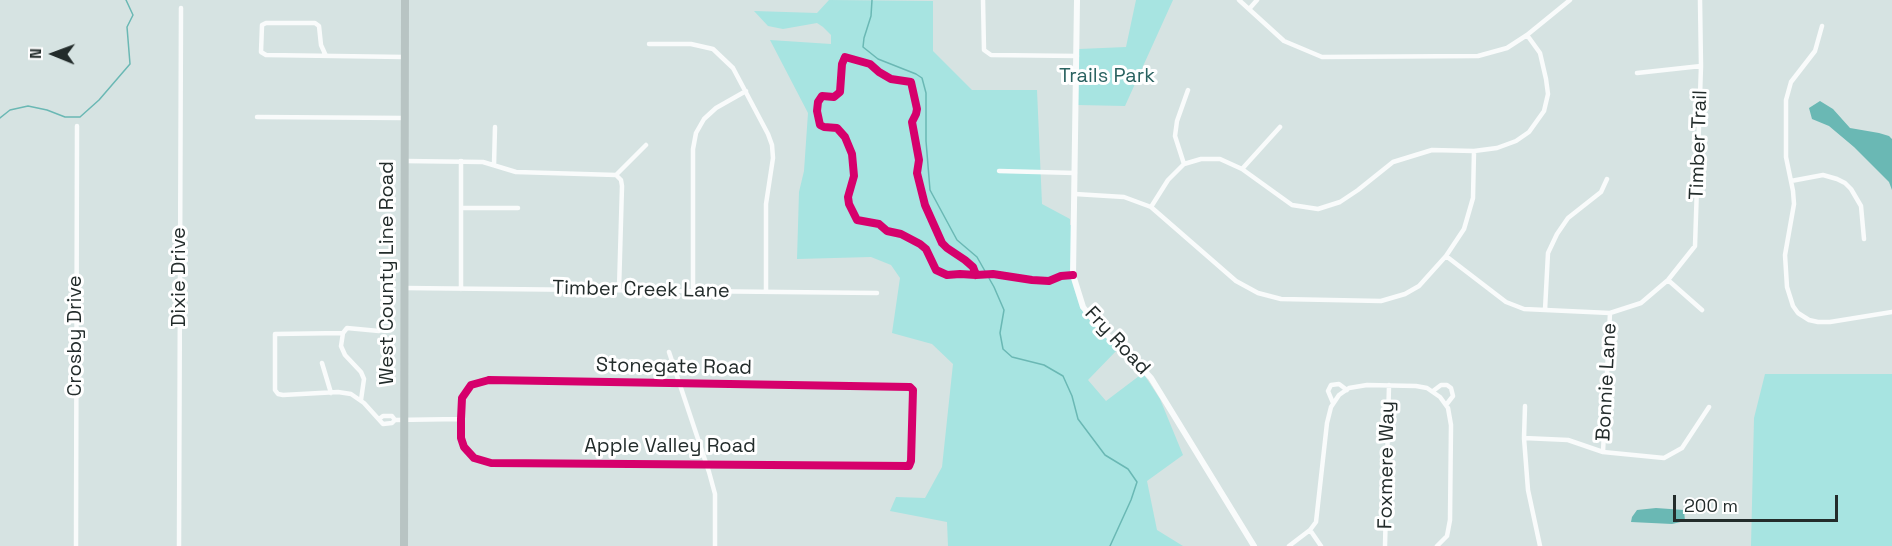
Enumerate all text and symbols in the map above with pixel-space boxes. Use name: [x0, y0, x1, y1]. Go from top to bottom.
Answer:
north arrow: [24, 24, 84, 84]
text: N: [25, 48, 46, 59]
park label: Trails Park: [1059, 65, 1155, 89]
street label: Timber Trail: [1685, 90, 1713, 200]
street label: West County Line Road: [376, 161, 400, 385]
street label: Dixie Drive: [168, 227, 192, 327]
street label: Crosby Drive: [64, 275, 88, 397]
street label: Timber Creek Lane: [552, 276, 730, 304]
street label: Fry Road: [1079, 302, 1155, 380]
street label: Bonnie Lane: [1592, 322, 1622, 442]
street label: Stonegate Road: [596, 354, 752, 380]
street label: Foxmere Way: [1374, 401, 1400, 529]
street label: Apple Valley Road: [584, 435, 756, 459]
scale bar: [1676, 483, 1841, 521]
text: 200 m: [1684, 494, 1738, 517]

